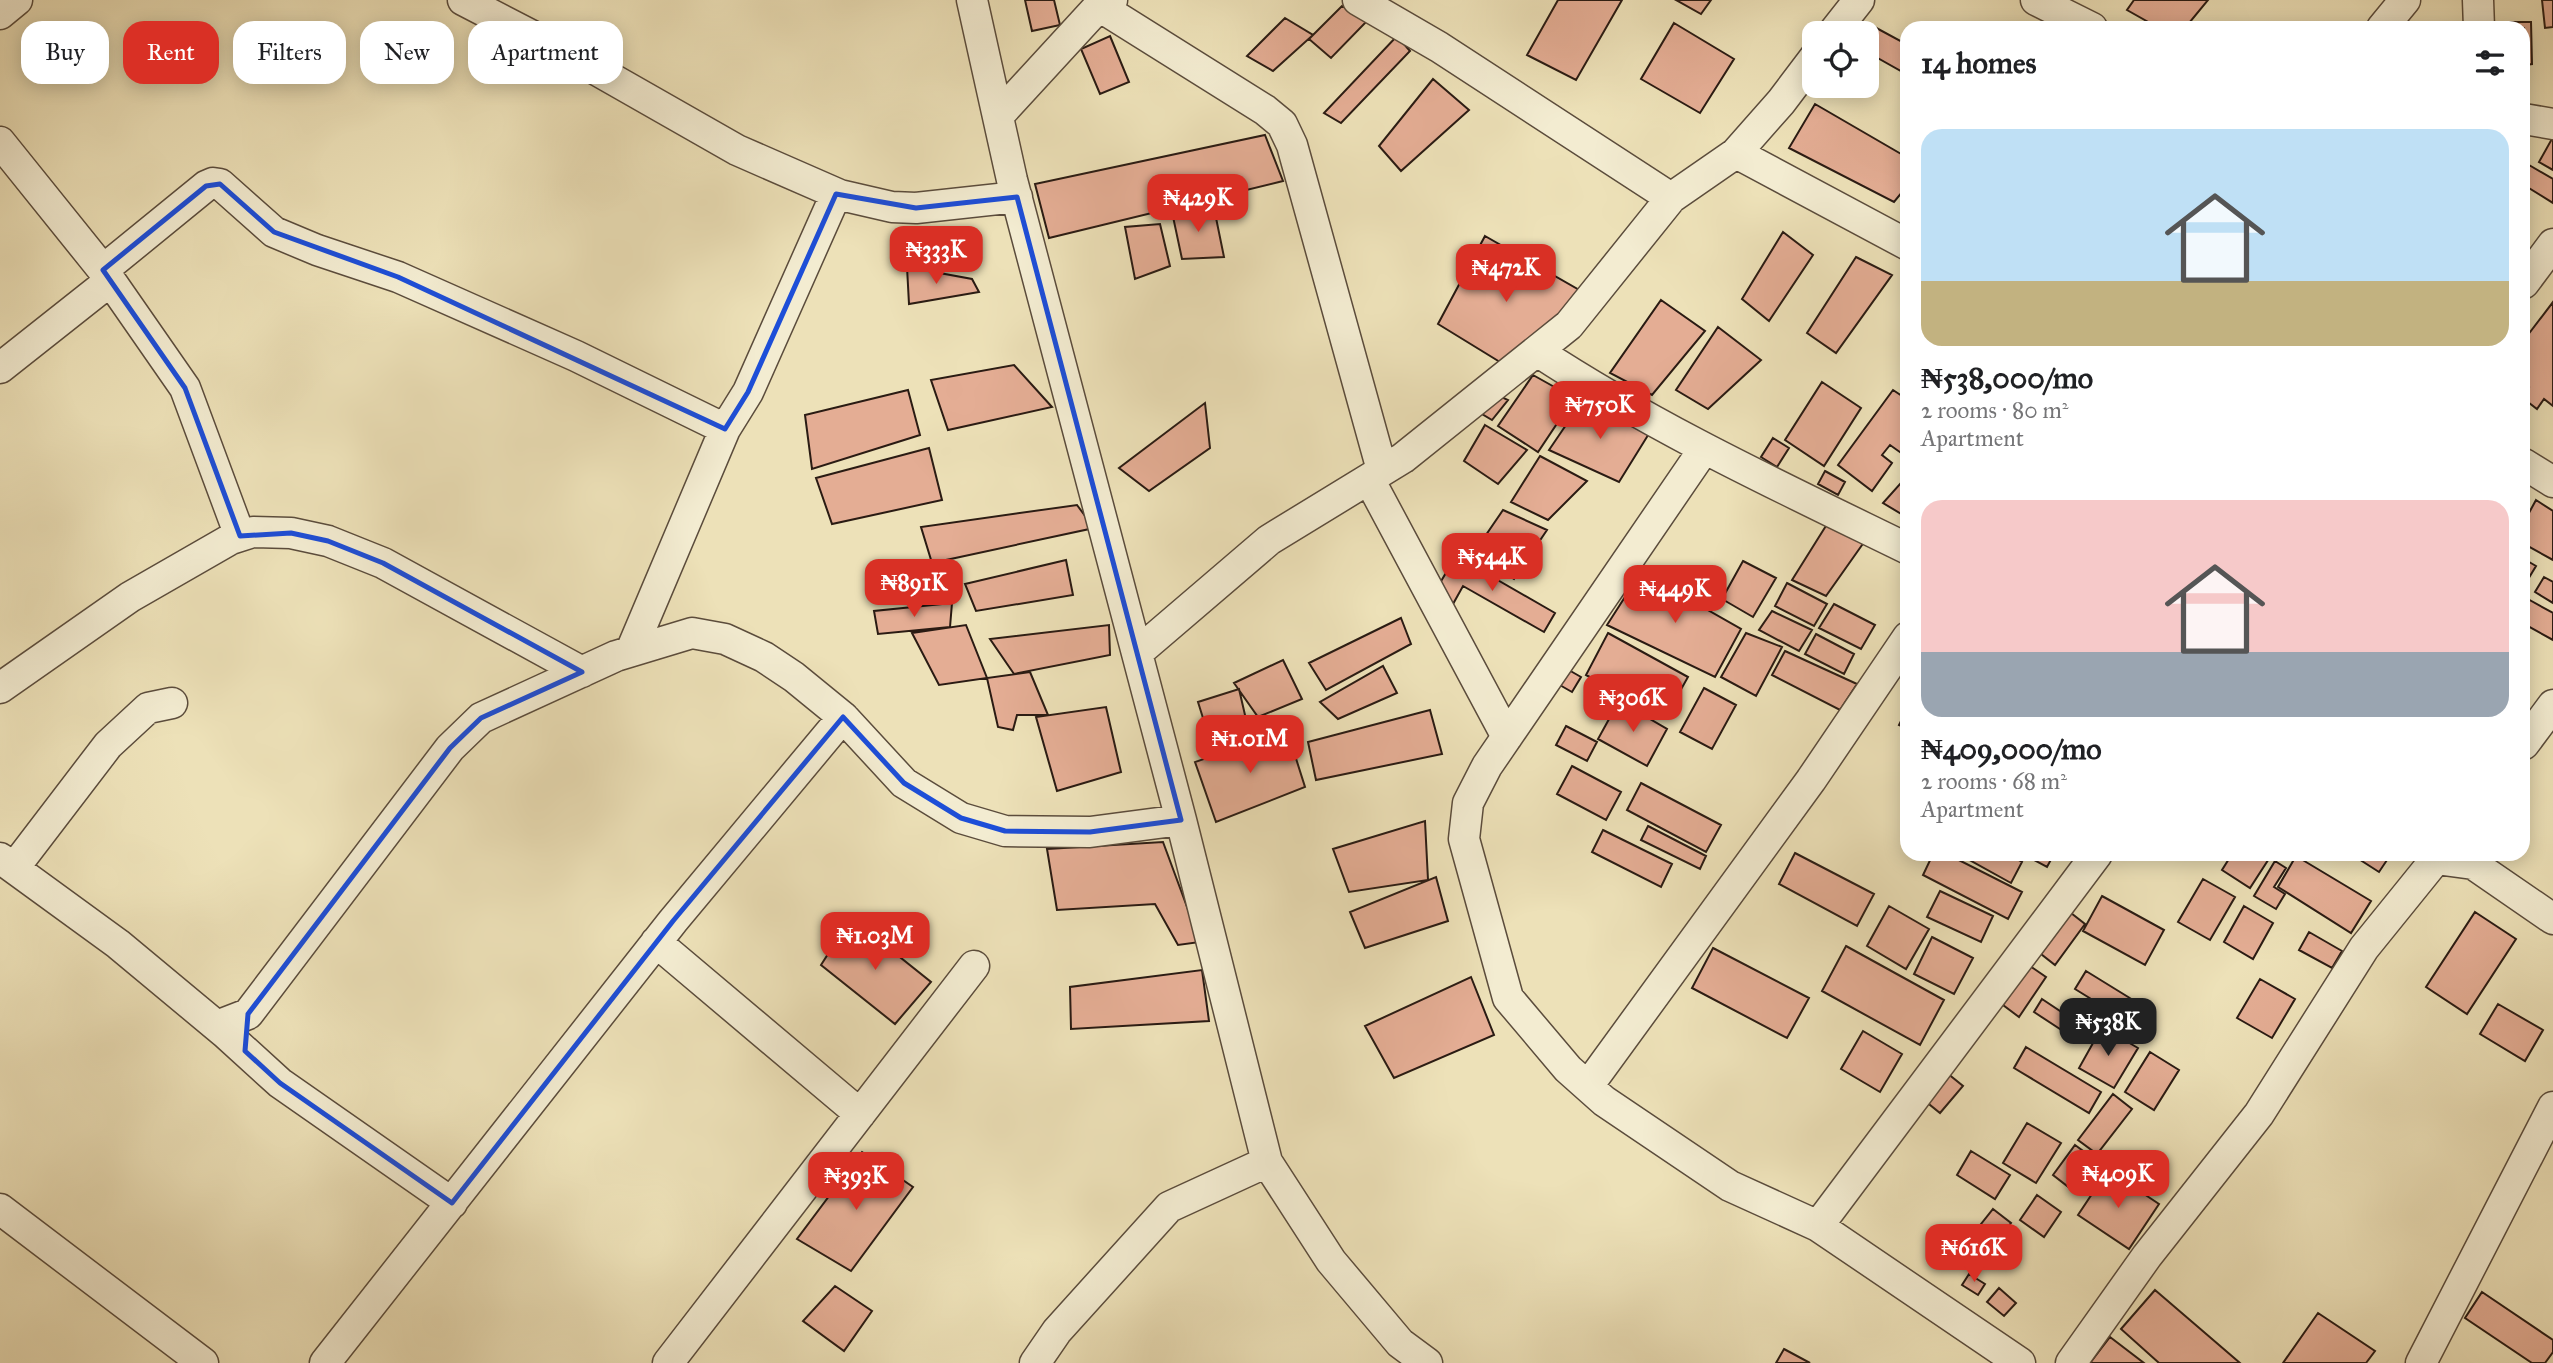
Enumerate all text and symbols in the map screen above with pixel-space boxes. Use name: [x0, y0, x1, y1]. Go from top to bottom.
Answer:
chip: Buy: [21, 21, 109, 84]
chip: Rent: [123, 21, 219, 84]
chip: Filters: [233, 21, 346, 84]
chip: New: [360, 21, 454, 84]
chip: Apartment: [468, 21, 623, 84]
map controls: [1802, 21, 1879, 98]
button: locate: [1802, 21, 1879, 98]
icon: filters: [2471, 44, 2509, 82]
text: 14 homes: [1921, 45, 2036, 81]
pin: ₦429K: [1149, 174, 1247, 234]
icon: home: [2152, 175, 2278, 301]
text: ₦429K: [1163, 183, 1233, 211]
pin: ₦333K: [887, 226, 985, 286]
text: ₦333K: [906, 235, 966, 263]
pin: ₦472K: [1457, 244, 1555, 304]
text: ₦472K: [1472, 253, 1540, 281]
text: ₦538,000/mo: [1921, 360, 2093, 396]
pin: ₦750K: [1551, 382, 1649, 441]
text: ₦750K: [1565, 390, 1635, 418]
text: 2 rooms · 80 m²: [1921, 396, 2068, 424]
text: Apartment: [1921, 424, 2024, 452]
pin: ₦544K: [1443, 534, 1541, 593]
text: ₦544K: [1458, 542, 1526, 570]
icon: home: [2152, 546, 2278, 672]
pin: ₦891K: [865, 560, 963, 619]
pin: ₦449K: [1626, 566, 1724, 625]
text: ₦891K: [881, 568, 947, 596]
text: ₦449K: [1640, 574, 1710, 602]
pin: ₦306K: [1584, 674, 1682, 734]
text: ₦306K: [1599, 683, 1667, 711]
pin: ₦1.01M: [1193, 716, 1307, 775]
text: ₦1.01M: [1212, 724, 1288, 752]
text: ₦409,000/mo: [1921, 731, 2102, 767]
text: 2 rooms · 68 m²: [1921, 767, 2067, 795]
text: Apartment: [1921, 795, 2024, 823]
pin: ₦1.03M: [818, 912, 932, 972]
text: ₦1.03M: [837, 921, 913, 949]
pin: ₦538K: [2059, 998, 2157, 1058]
text: ₦538K: [2075, 1007, 2141, 1035]
pin: ₦409K: [2069, 1150, 2167, 1210]
pin: ₦393K: [807, 1152, 905, 1212]
text: ₦409K: [2082, 1159, 2154, 1187]
text: ₦393K: [824, 1161, 888, 1189]
pin: ₦616K: [1925, 1224, 2023, 1284]
text: ₦616K: [1941, 1233, 2007, 1261]

